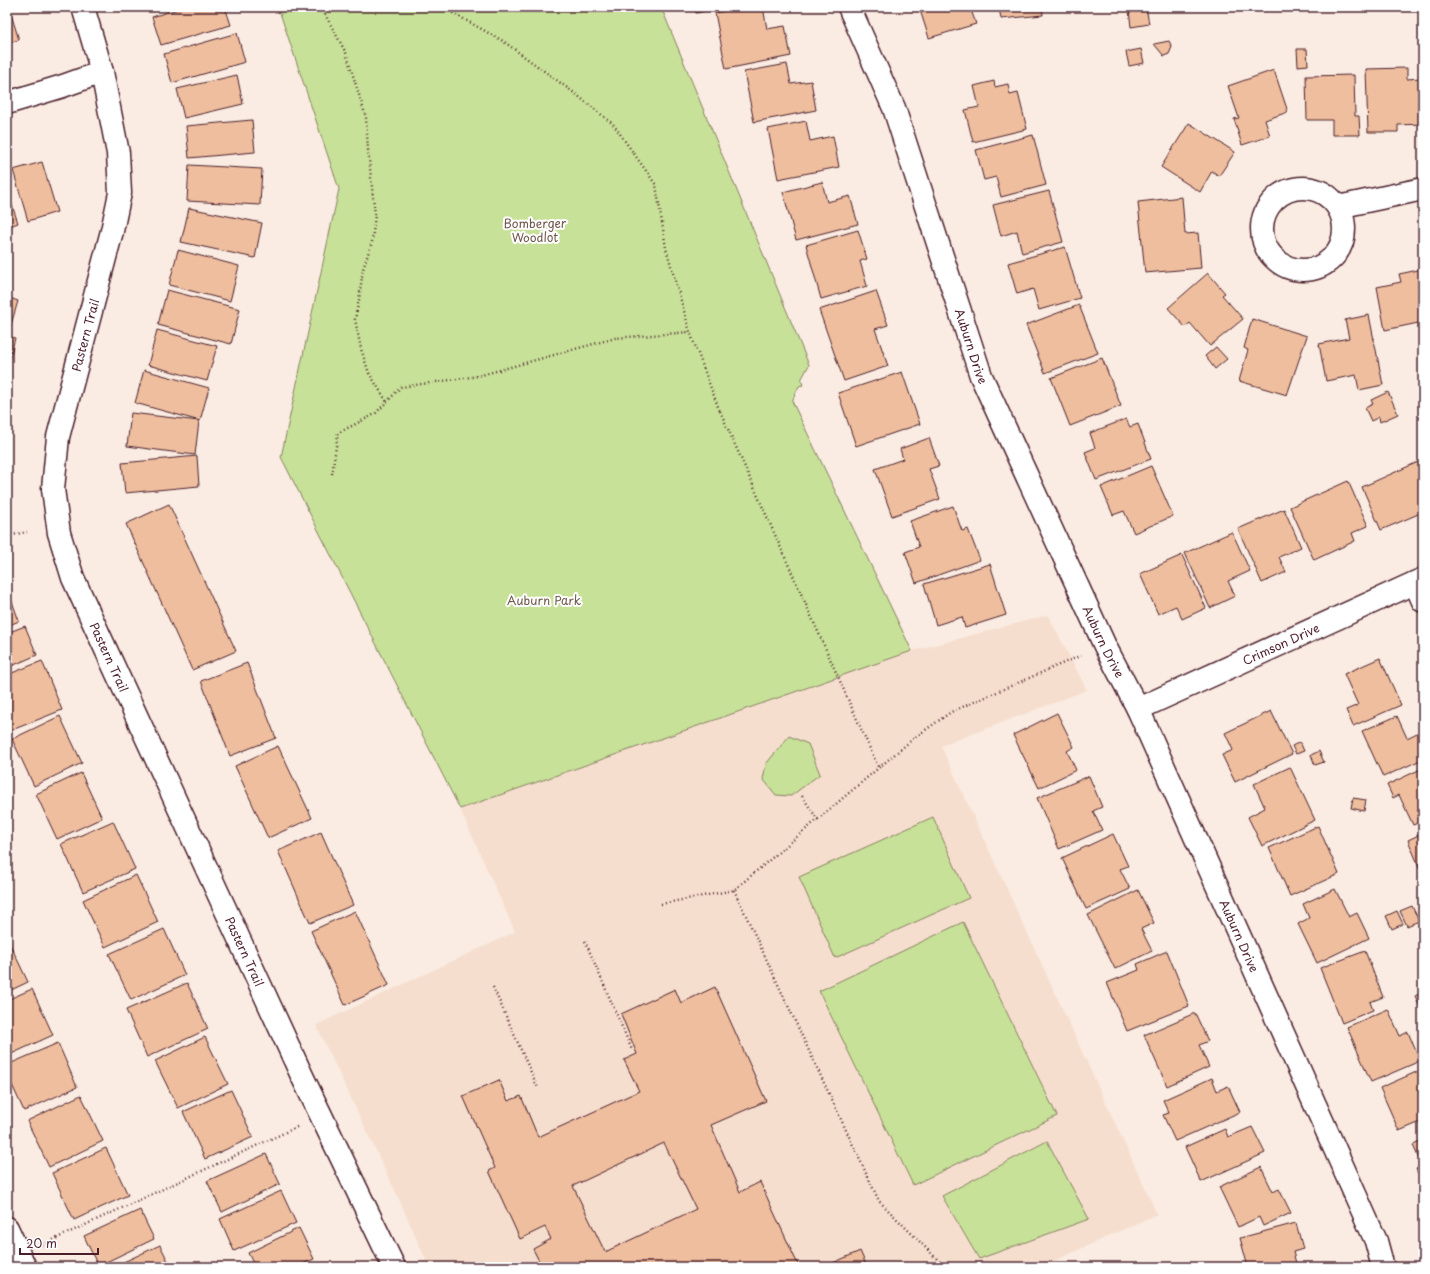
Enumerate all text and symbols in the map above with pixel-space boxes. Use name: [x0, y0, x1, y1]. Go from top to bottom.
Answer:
park label: Bomberger Woodlot: [504, 214, 567, 246]
street label: Pastern Trail: [67, 297, 103, 373]
street label: Auburn Drive: [951, 306, 992, 387]
park label: Auburn Park: [507, 591, 581, 609]
street label: Auburn Drive: [1079, 603, 1129, 681]
street label: Crimson Drive: [1239, 618, 1322, 669]
street label: Pastern Trail: [86, 619, 133, 695]
street label: Auburn Drive: [1215, 896, 1264, 975]
street label: Pastern Trail: [221, 914, 269, 989]
scale bar: [20, 1230, 98, 1256]
text: 20 m: [26, 1234, 57, 1252]

